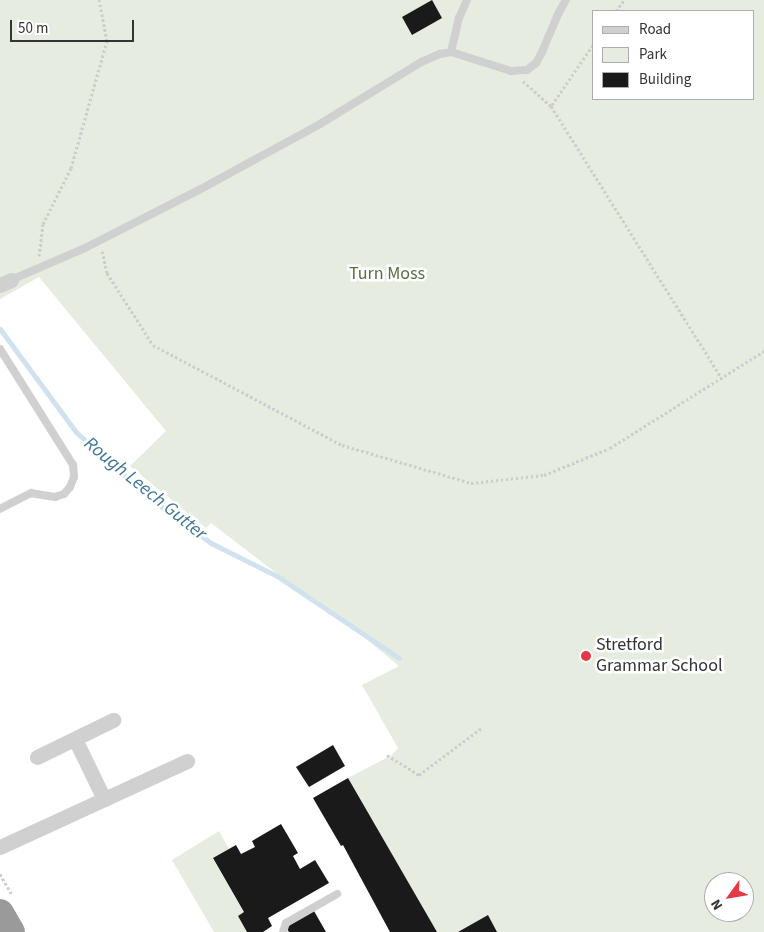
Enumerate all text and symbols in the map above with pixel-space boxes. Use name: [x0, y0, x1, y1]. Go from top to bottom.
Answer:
scale bar: [12, 10, 136, 42]
legend: [592, 10, 754, 100]
text: 50 m: [18, 18, 48, 39]
text: Road: [639, 19, 671, 40]
text: Park: [639, 44, 667, 65]
text: Building: [639, 69, 691, 90]
park label: Turn Moss: [349, 263, 425, 285]
water label: Rough Leech Gutter: [79, 432, 211, 546]
place label: Stretford Grammar School: [596, 635, 722, 678]
marker: Stretford Grammar School: [580, 650, 592, 662]
north arrow: [704, 872, 754, 922]
text: N: [706, 895, 728, 914]

